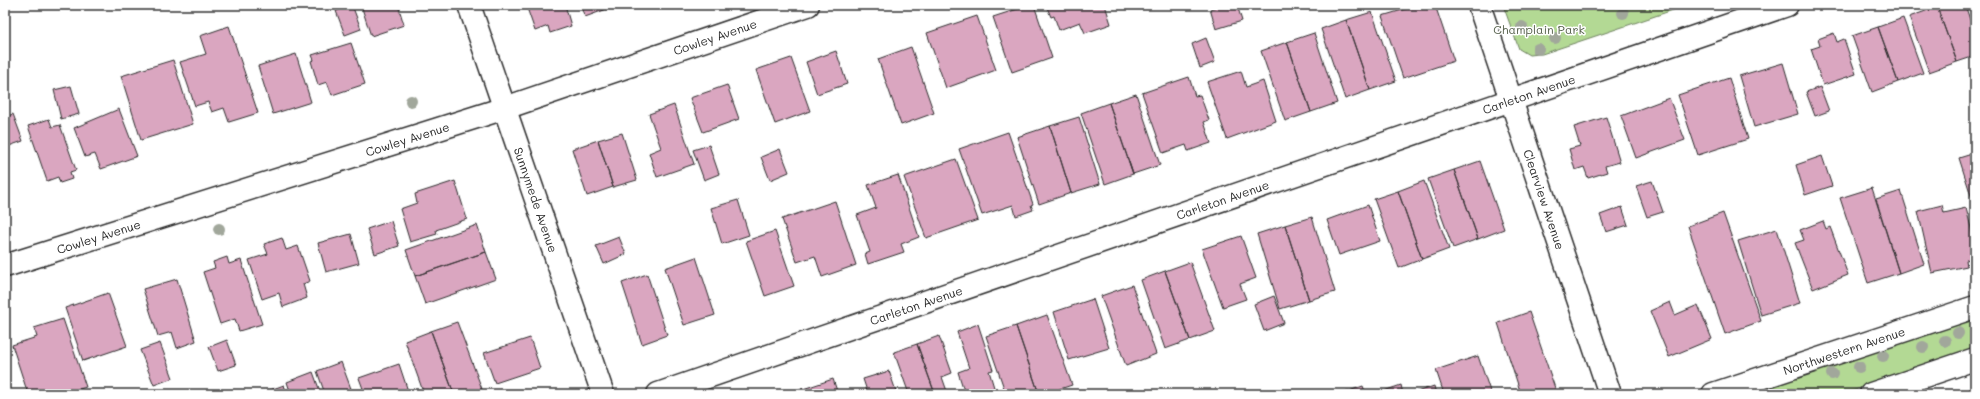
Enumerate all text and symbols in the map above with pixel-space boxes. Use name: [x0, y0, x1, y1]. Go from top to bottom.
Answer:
street label: Cowley Avenue: [671, 15, 759, 58]
park label: Champlain Park: [1493, 21, 1585, 37]
street label: Carleton Avenue: [1480, 71, 1577, 117]
street label: Cowley Avenue: [363, 118, 451, 160]
street label: Sunnymede Avenue: [511, 145, 562, 255]
street label: Clearview Avenue: [1520, 147, 1569, 251]
street label: Carleton Avenue: [1174, 176, 1271, 223]
street label: Cowley Avenue: [54, 216, 142, 257]
street label: Carleton Avenue: [868, 282, 965, 328]
street label: Northwestern Avenue: [1781, 323, 1907, 378]

